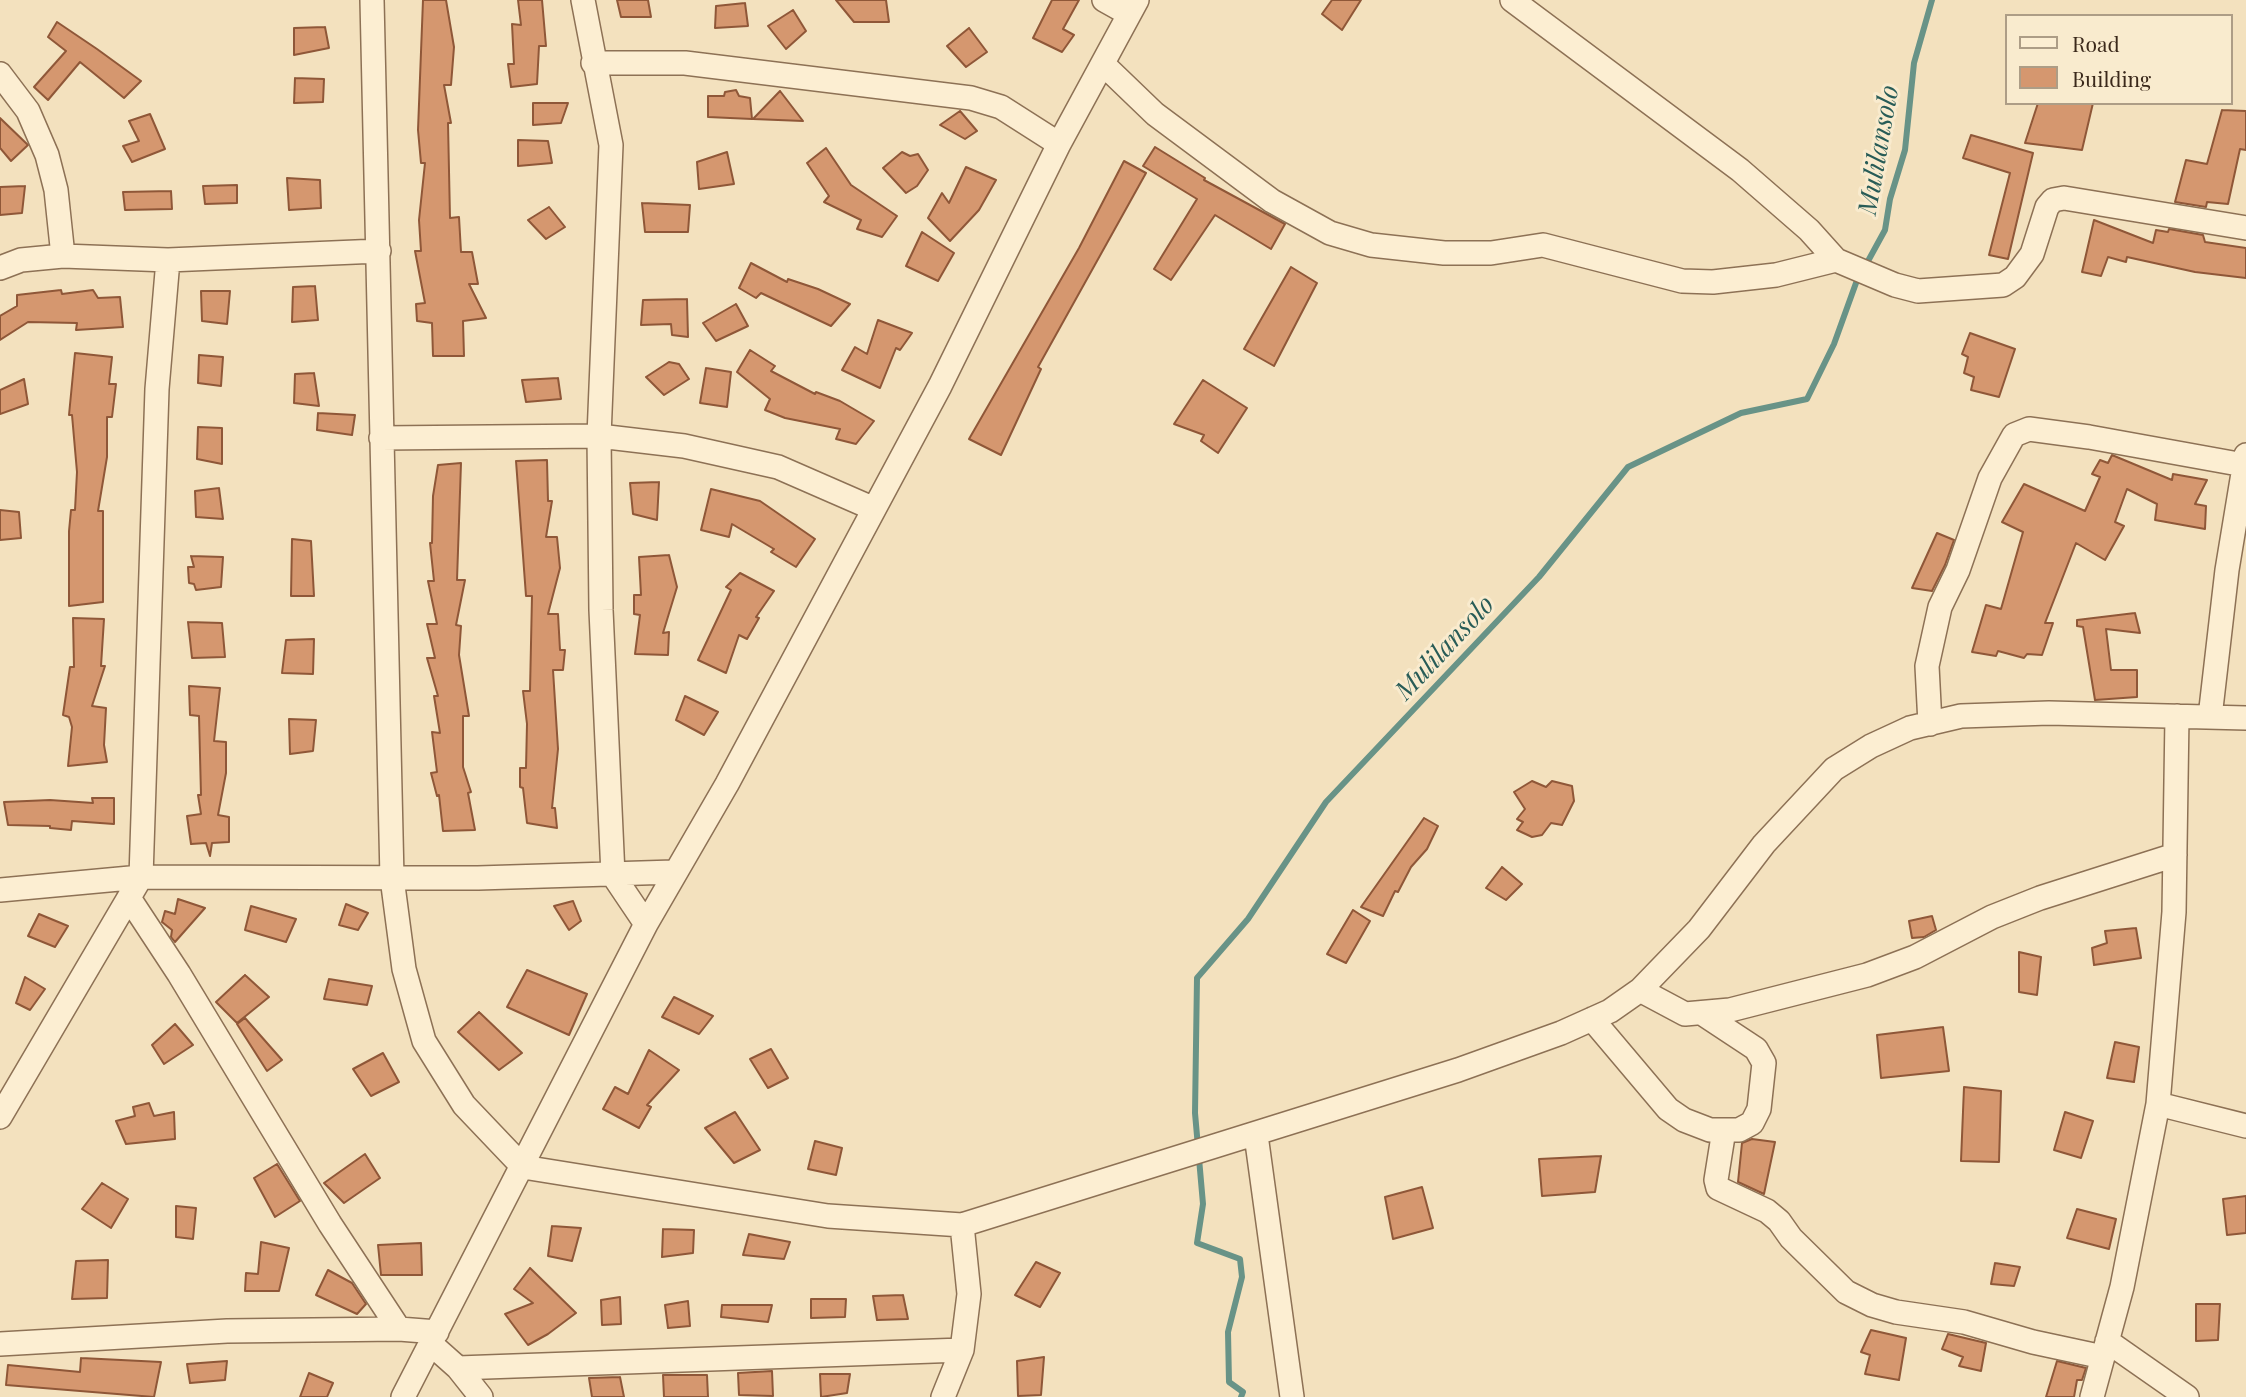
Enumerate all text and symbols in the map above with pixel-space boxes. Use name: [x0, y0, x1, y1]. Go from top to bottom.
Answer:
legend: [2004, 14, 2232, 105]
text: Road: [2072, 29, 2120, 57]
text: Building: [2072, 64, 2151, 92]
water label: Mulilansolo: [1852, 83, 1906, 217]
water label: Mulilansolo: [1389, 589, 1501, 707]

